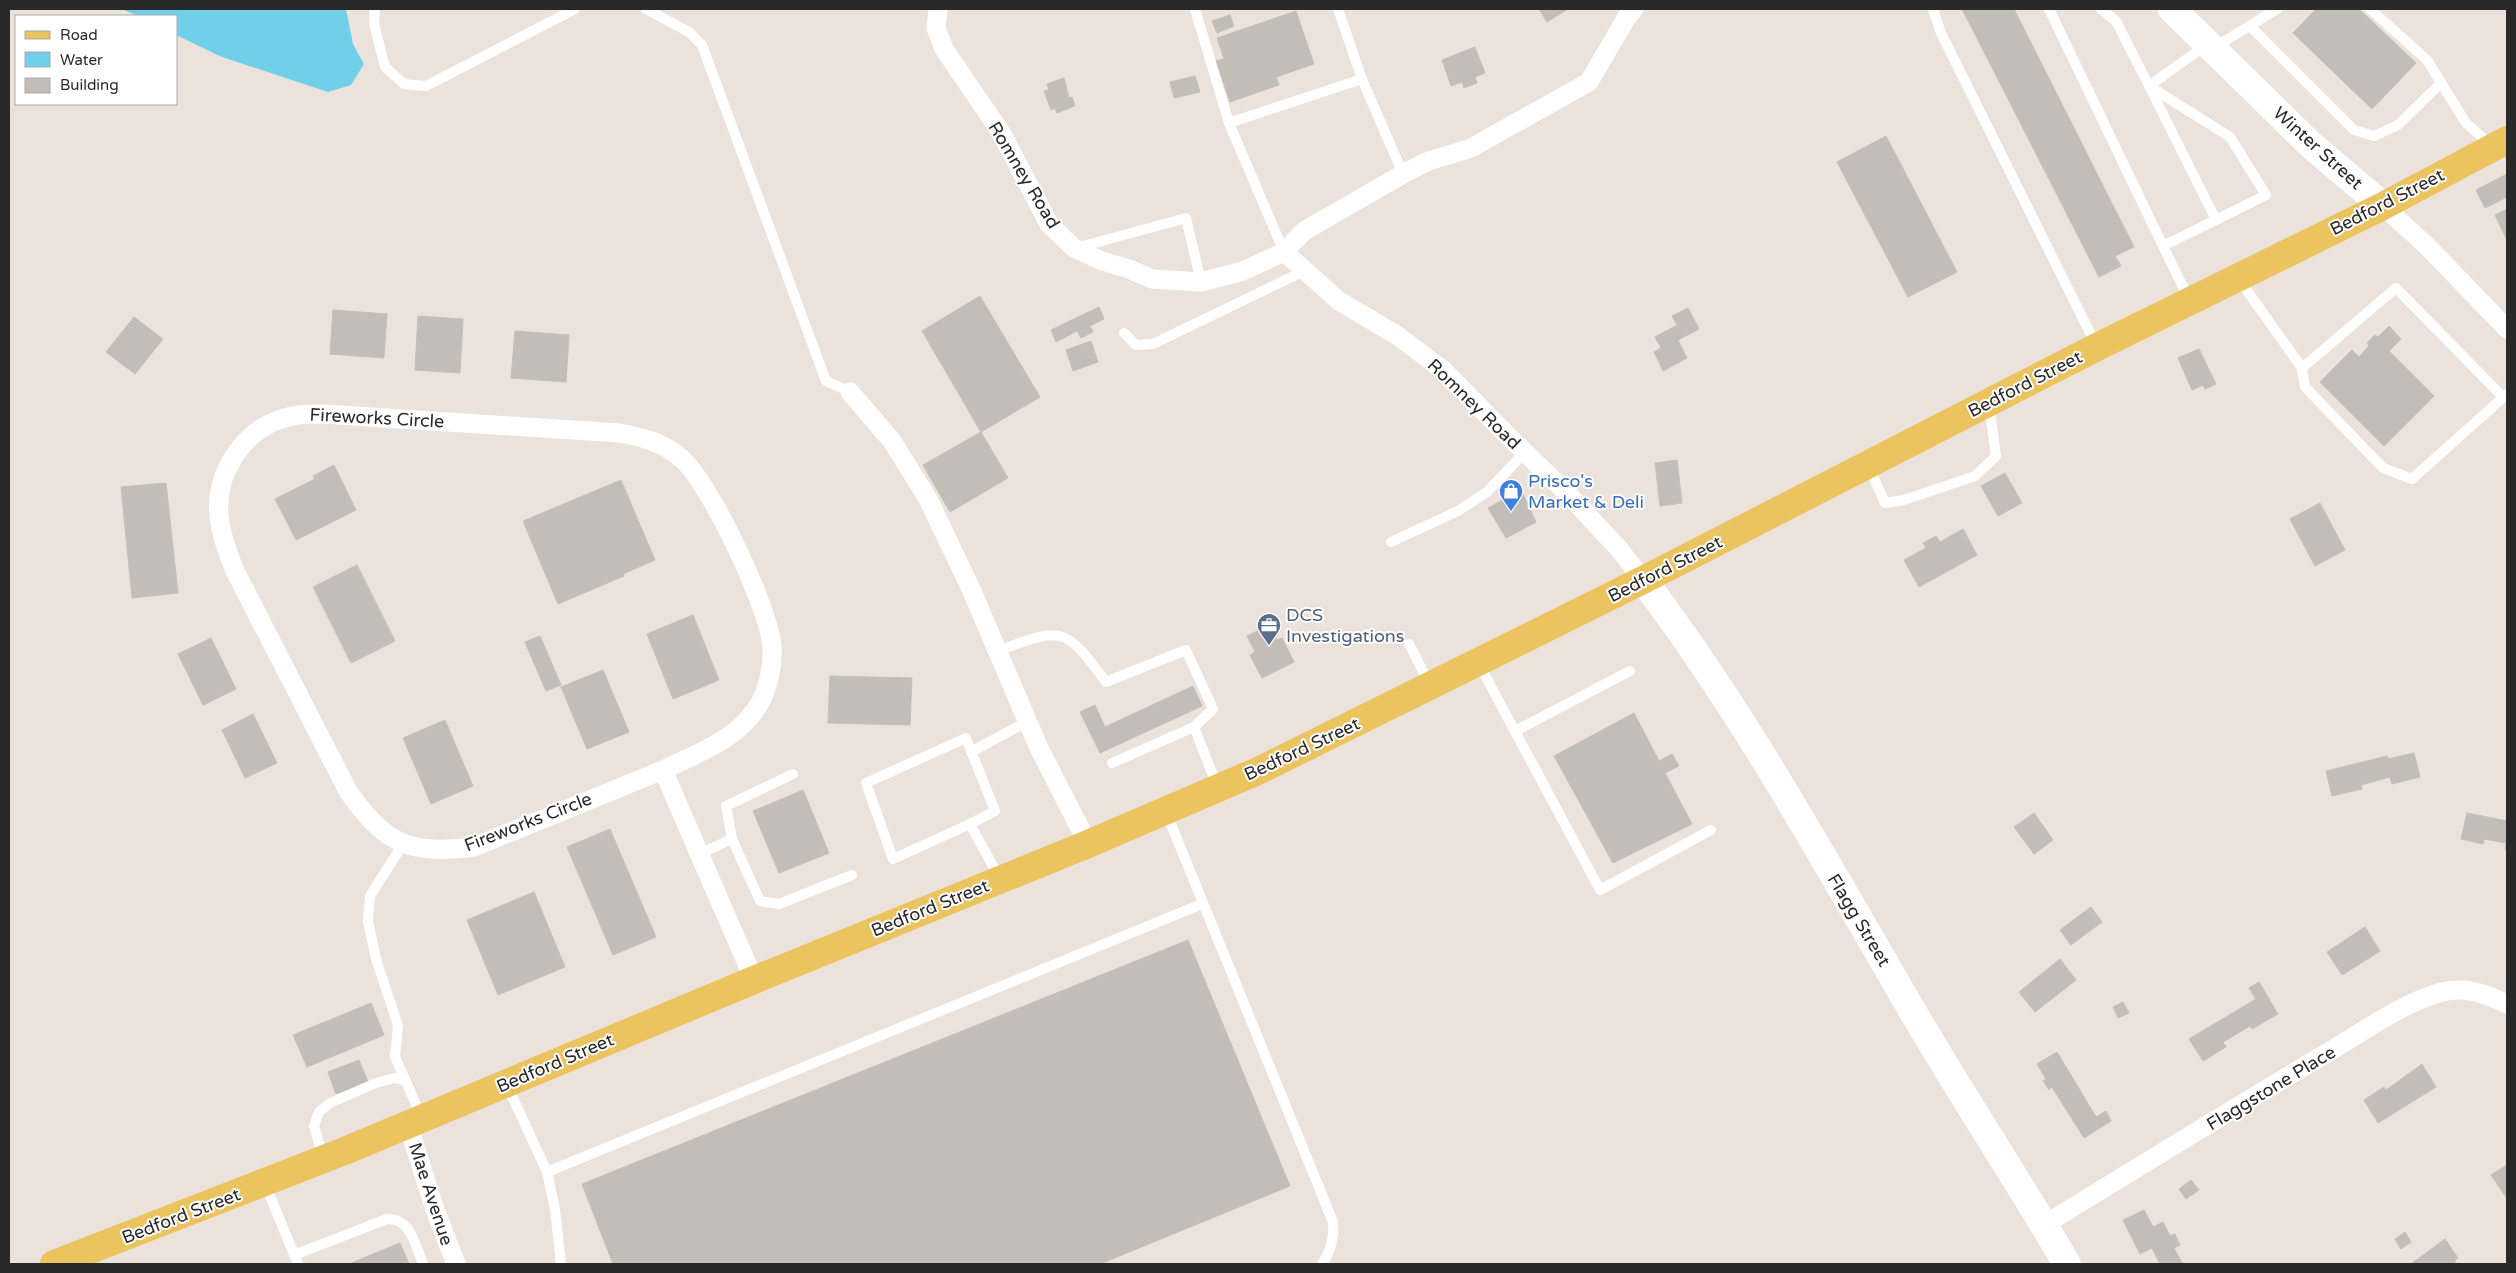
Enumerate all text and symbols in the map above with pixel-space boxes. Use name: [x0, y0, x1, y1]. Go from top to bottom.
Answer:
legend: [15, 15, 178, 105]
text: Road: [60, 26, 98, 44]
text: Water: [60, 51, 103, 69]
text: Building: [60, 76, 119, 94]
street label: Winter Street: [2269, 102, 2368, 194]
street label: Romney Road: [983, 118, 1065, 232]
street label: Bedford Street: [2326, 164, 2448, 240]
street label: Bedford Street: [1964, 346, 2086, 422]
street label: Romney Road: [1423, 354, 1525, 454]
street label: Fireworks Circle: [309, 403, 445, 433]
place label: Prisco's Market & Deli: [1528, 470, 1644, 513]
shop icon: Prisco's Market & Deli: [1498, 478, 1524, 512]
street label: Bedford Street: [1604, 531, 1726, 607]
place label: DCS Investigations: [1286, 604, 1404, 647]
office icon: DCS Investigations: [1256, 612, 1282, 646]
street label: Bedford Street: [1241, 712, 1364, 785]
street label: Fireworks Circle: [461, 788, 595, 856]
street label: Flagg Street: [1823, 870, 1895, 970]
street label: Bedford Street: [868, 874, 992, 942]
street label: Bedford Street: [493, 1028, 617, 1098]
street label: Flaggstone Place: [2203, 1041, 2339, 1135]
street label: Mae Avenue: [404, 1140, 458, 1248]
street label: Bedford Street: [119, 1183, 244, 1249]

